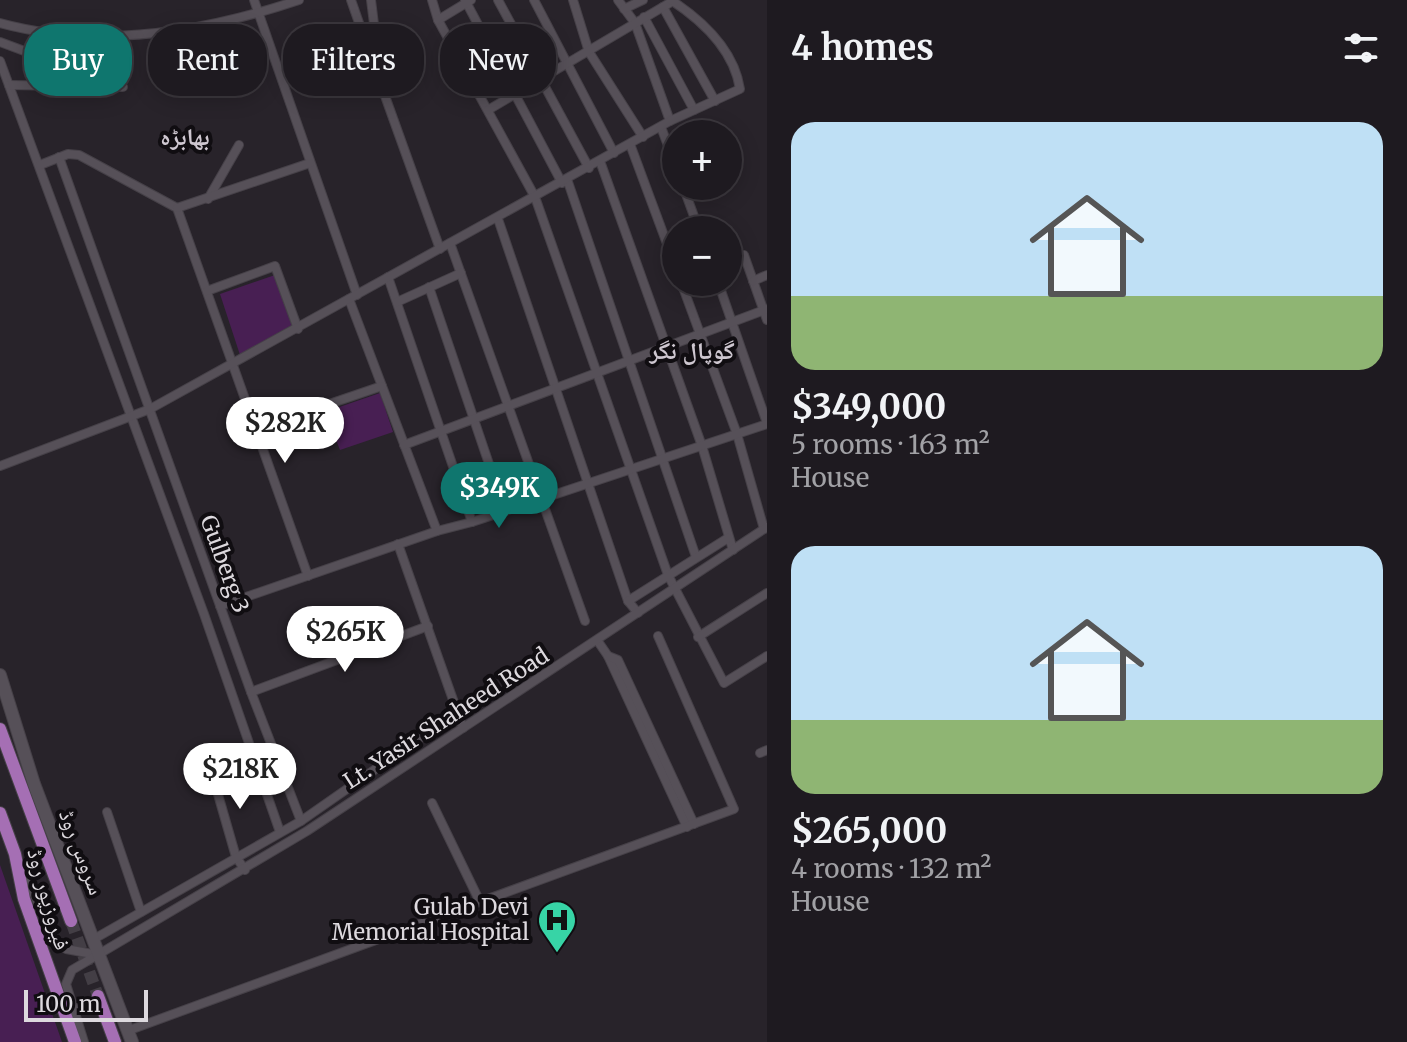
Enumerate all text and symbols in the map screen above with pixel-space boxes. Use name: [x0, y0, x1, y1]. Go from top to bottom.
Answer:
chip: Buy: [24, 24, 132, 96]
chip: Rent: [148, 24, 267, 96]
chip: Filters: [283, 24, 424, 96]
chip: New: [440, 24, 556, 96]
icon: filters: [1339, 26, 1383, 70]
text: 4 homes: [791, 27, 934, 69]
map controls: [662, 120, 742, 296]
button: +: [662, 120, 742, 200]
district label: بھابڑہ: [160, 121, 210, 152]
icon: home: [1015, 174, 1159, 318]
button: −: [662, 216, 742, 296]
district label: گوپال نگر: [648, 335, 735, 366]
text: $349,000: [791, 386, 946, 428]
pin: $282K: [229, 397, 341, 465]
text: $282K: [244, 406, 326, 439]
text: 5 rooms · 163 m²: [791, 428, 990, 461]
text: House: [791, 461, 869, 494]
pin: $349K: [443, 462, 555, 530]
text: $349K: [459, 471, 539, 504]
street label: Gulberg 3: [194, 511, 256, 617]
icon: home: [1015, 598, 1159, 742]
pin: $265K: [289, 606, 401, 674]
text: $265K: [305, 615, 385, 648]
street label: Lt. Yasir Shaheed Road: [338, 641, 554, 795]
pin: $218K: [184, 743, 296, 811]
text: $218K: [201, 752, 279, 785]
street label: سروس روڈ: [53, 805, 111, 899]
text: $265,000: [791, 810, 947, 852]
street label: فیروزپور روڈ: [21, 845, 77, 953]
text: 4 rooms · 132 m²: [791, 852, 991, 885]
text: House: [791, 885, 869, 918]
place label: Gulab Devi Memorial Hospital: [332, 893, 529, 946]
hospital icon: Gulab Devi Memorial Hospital: [536, 899, 578, 954]
scale bar: [24, 986, 148, 1022]
text: 100 m: [36, 990, 101, 1018]

